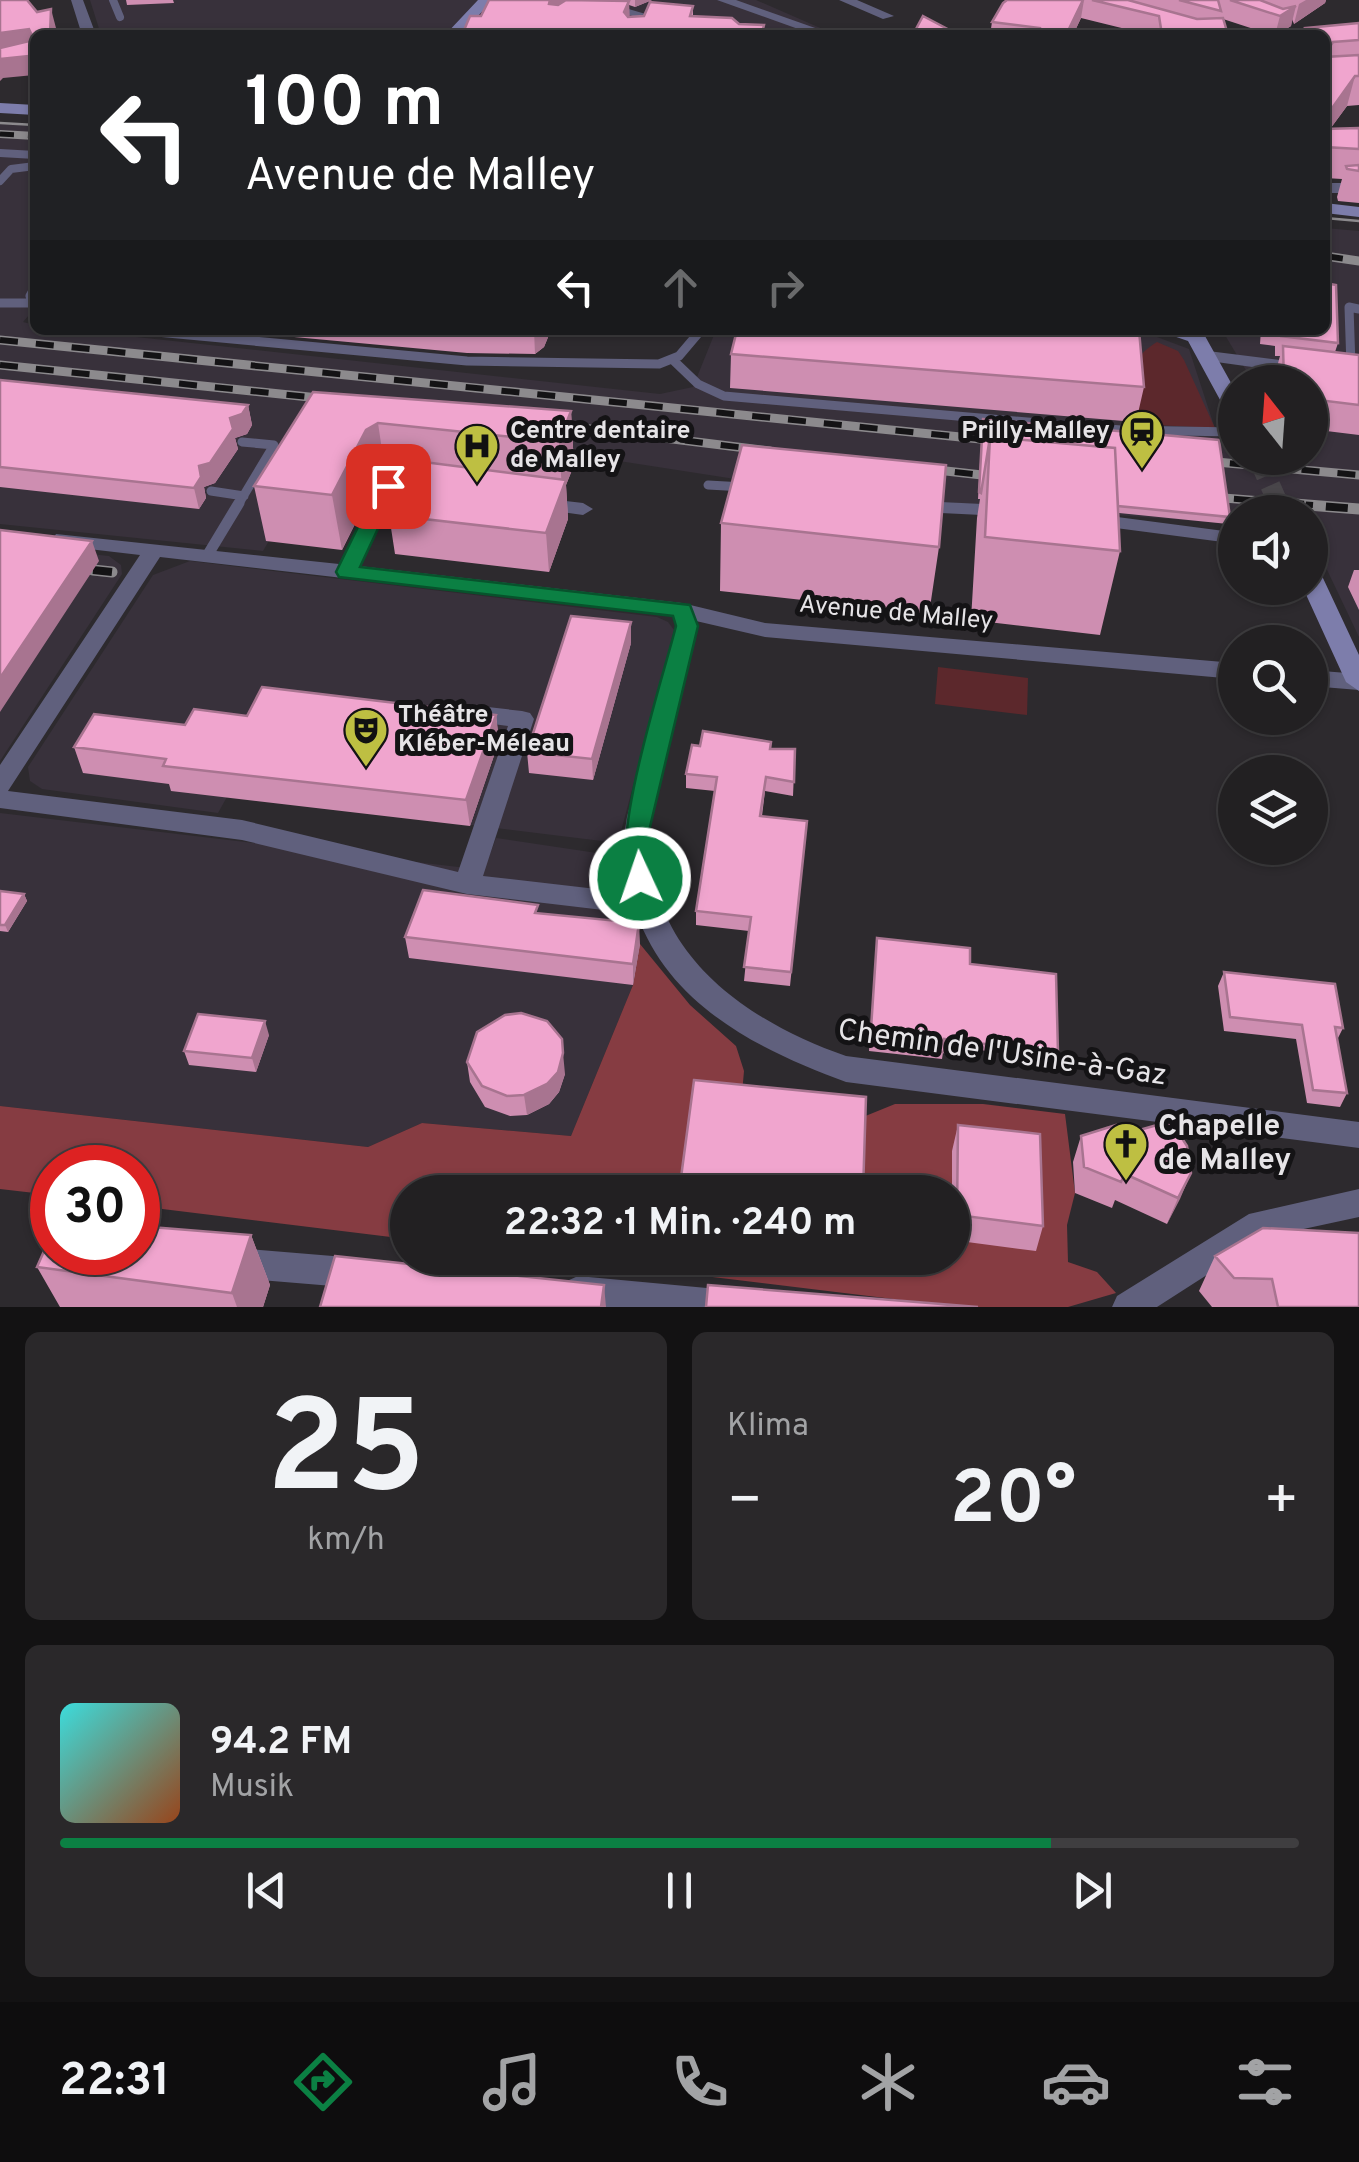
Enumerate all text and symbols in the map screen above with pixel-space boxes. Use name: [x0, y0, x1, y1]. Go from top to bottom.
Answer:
text: 100 m: [245, 62, 444, 151]
icon: left: [80, 70, 210, 200]
text: Avenue de Malley: [245, 149, 595, 206]
icon: left: [548, 260, 603, 315]
icon: ahead: [653, 260, 708, 315]
icon: right: [758, 260, 813, 315]
north arrow: [1218, 365, 1328, 475]
map controls: [1218, 365, 1328, 865]
station icon: Prilly-Malley: [1119, 409, 1165, 470]
place label: Centre dentaire de Malley: [510, 416, 690, 477]
place label: Prilly-Malley: [961, 416, 1110, 448]
hospital icon: Centre dentaire de Malley: [454, 423, 500, 484]
pin: [346, 444, 431, 529]
icon: arrive: [361, 459, 416, 514]
button: sound: [1218, 495, 1328, 605]
street label: Avenue de Malley: [798, 590, 994, 638]
button: search: [1218, 625, 1328, 735]
place label: Théâtre Kléber-Méleau: [398, 700, 570, 761]
theatre icon: Théâtre Kléber-Méleau: [343, 707, 389, 768]
button: layers: [1218, 755, 1328, 865]
position arrow: [588, 826, 692, 930]
street label: Chemin de l'Usine-à-Gaz: [835, 1013, 1169, 1095]
place label: Chapelle de Malley: [1158, 1109, 1291, 1180]
church icon: Chapelle de Malley: [1103, 1121, 1149, 1182]
speed limit sign: 30: [30, 1145, 160, 1275]
text: 22:32 · 1 Min. · 240 m: [504, 1200, 856, 1249]
text: 25: [267, 1373, 425, 1538]
text: Klima: [727, 1407, 809, 1447]
text: 20°: [950, 1455, 1076, 1550]
text: −: [727, 1468, 762, 1538]
text: +: [1264, 1468, 1299, 1538]
text: km/h: [307, 1521, 385, 1561]
text: 94.2 FM: [210, 1719, 352, 1768]
text: Musik: [210, 1768, 294, 1808]
icon: previous: [239, 1863, 294, 1918]
icon: pause: [652, 1863, 707, 1918]
icon: next: [1065, 1863, 1120, 1918]
icon: directions: [288, 2047, 358, 2117]
icon: music: [477, 2047, 547, 2117]
icon: phone: [665, 2047, 735, 2117]
icon: climate: [853, 2047, 923, 2117]
icon: car: [1041, 2047, 1111, 2117]
icon: filters: [1230, 2047, 1300, 2117]
text: 22:31: [59, 2054, 170, 2111]

